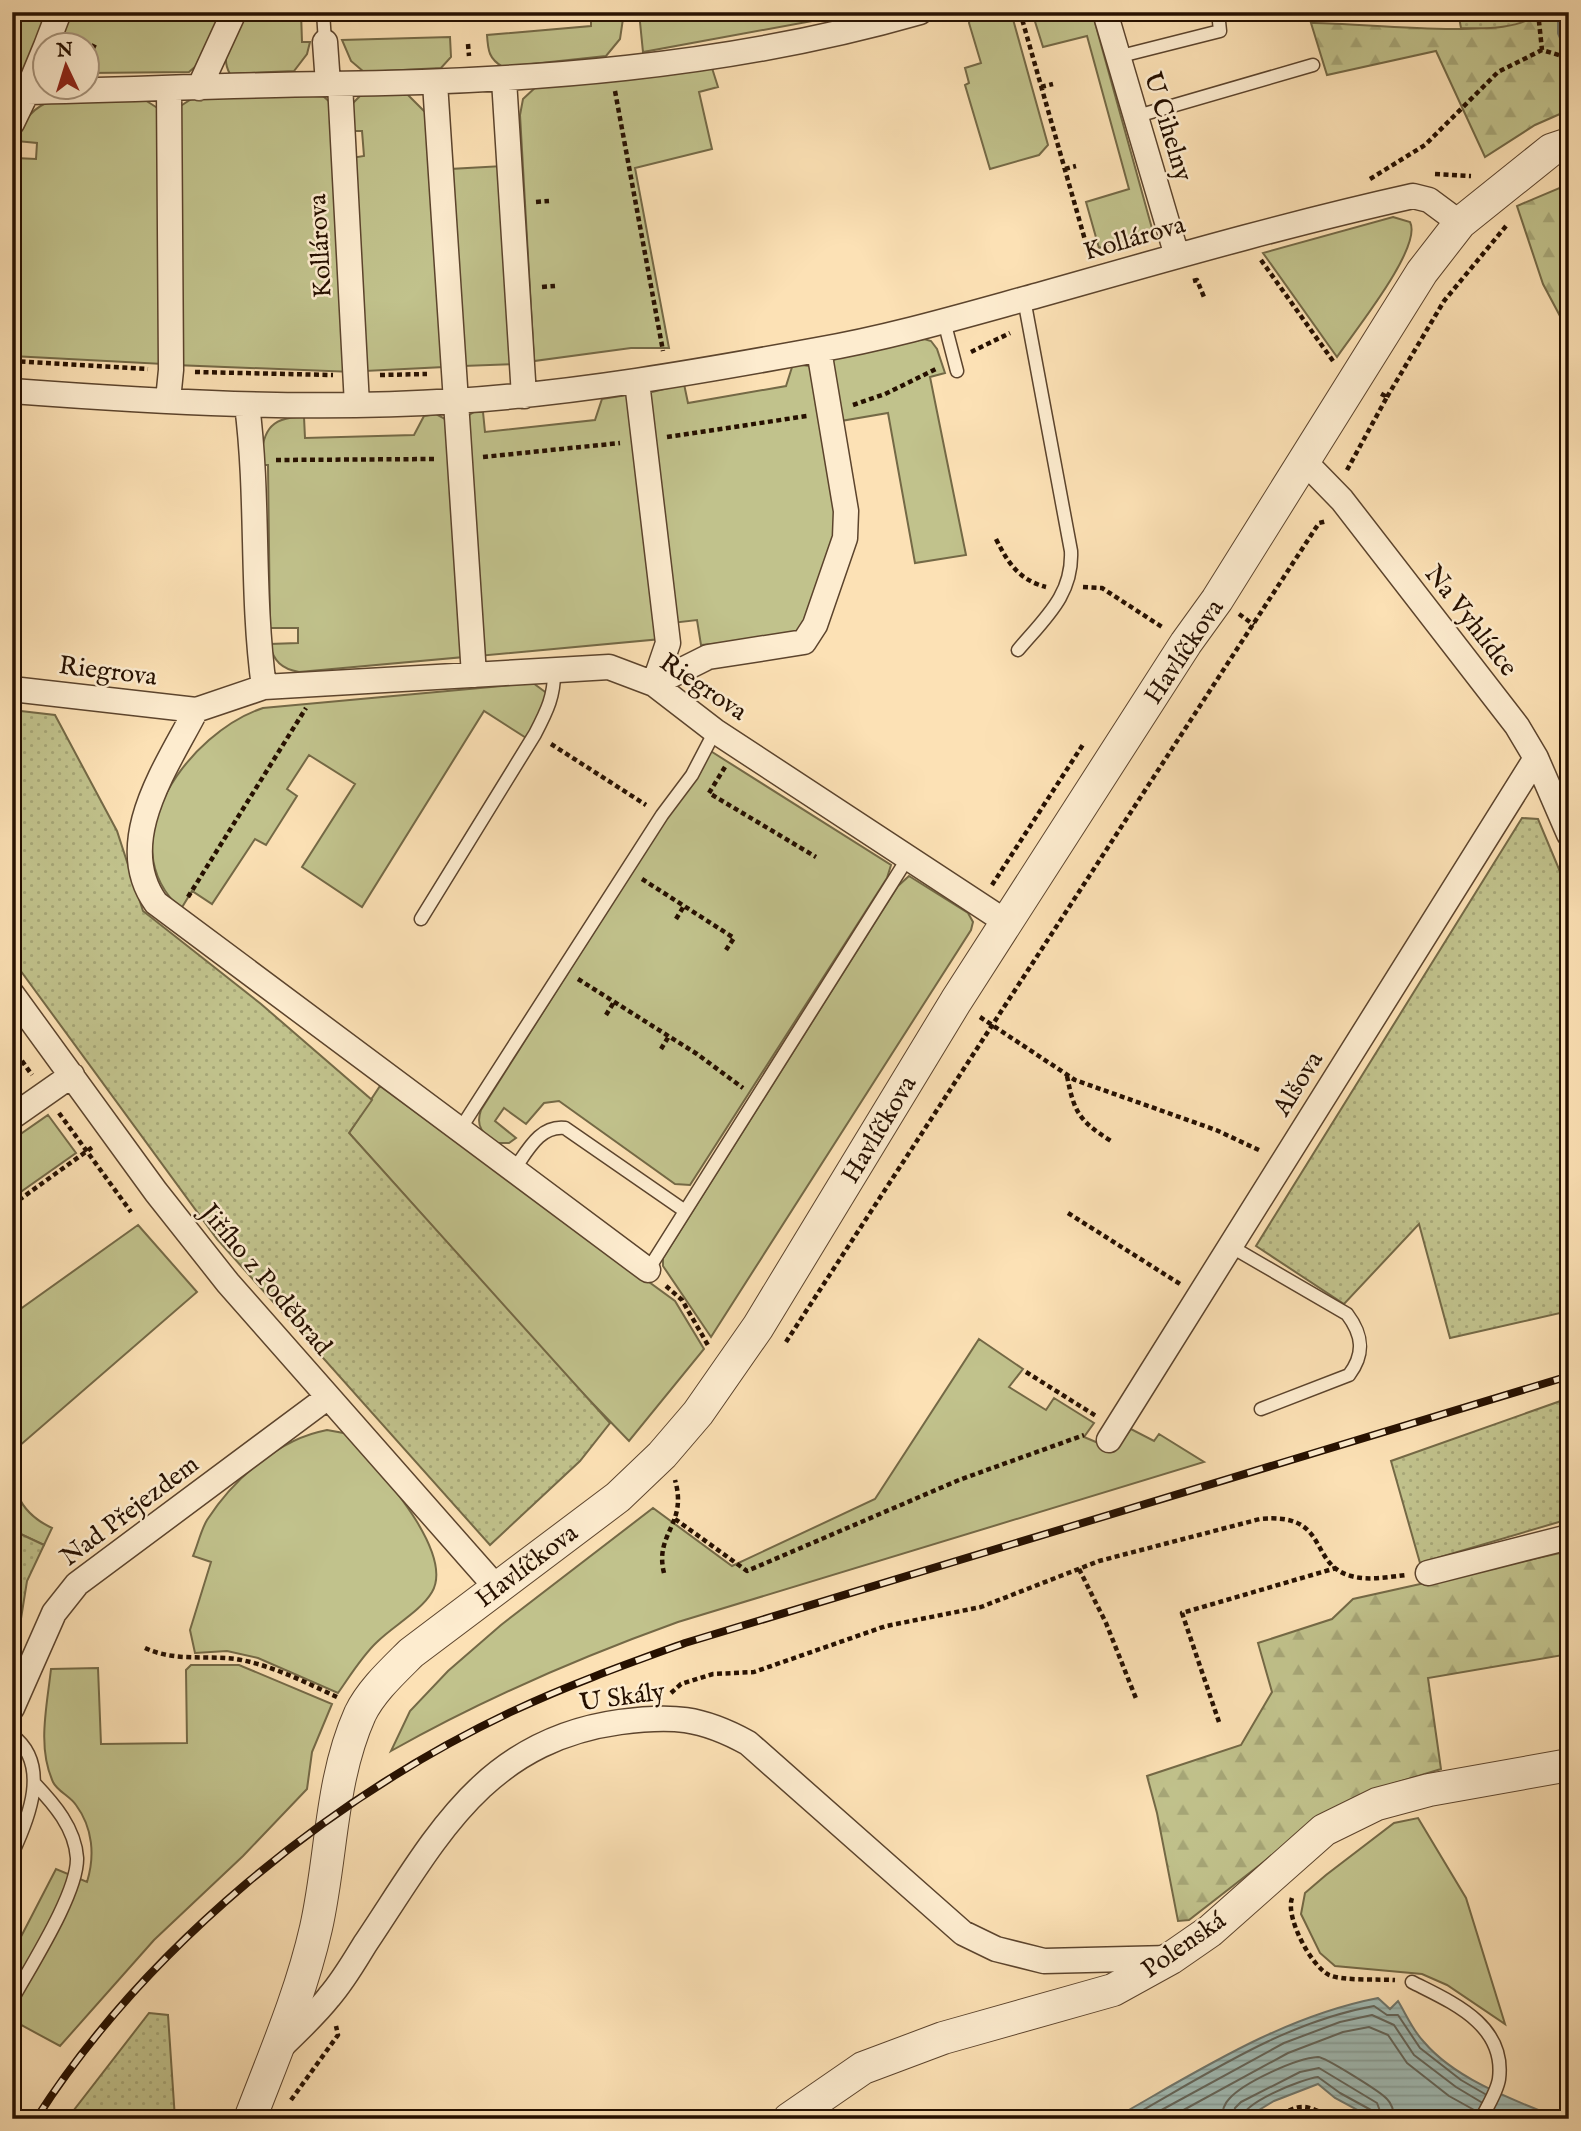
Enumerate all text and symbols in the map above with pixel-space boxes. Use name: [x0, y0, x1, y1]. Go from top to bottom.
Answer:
north arrow: [32, 32, 102, 102]
text: N: [55, 38, 75, 64]
street label: U Cihelny: [1135, 68, 1200, 185]
street label: Kollárova: [301, 192, 340, 299]
street label: Kollárova: [1080, 208, 1190, 269]
street label: Na Vyhlídce: [1417, 559, 1525, 683]
street label: Havlíčkova: [1137, 592, 1232, 711]
street label: Riegrova: [653, 646, 754, 729]
street label: Riegrova: [57, 649, 159, 694]
street label: Alšova: [1265, 1045, 1331, 1123]
street label: Havlíčkova: [834, 1069, 925, 1190]
street label: Jiřího z Poděbrad: [191, 1195, 339, 1363]
street label: Nad Přejezdem: [54, 1448, 206, 1574]
street label: Havlíčkova: [469, 1516, 585, 1615]
street label: U Skály: [577, 1675, 667, 1720]
street label: Polenská: [1135, 1904, 1233, 1986]

